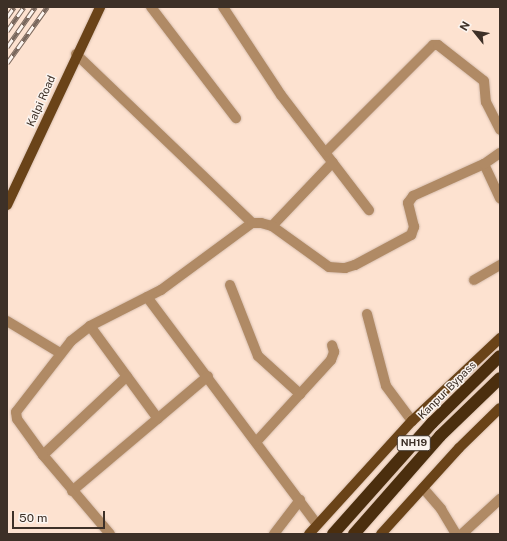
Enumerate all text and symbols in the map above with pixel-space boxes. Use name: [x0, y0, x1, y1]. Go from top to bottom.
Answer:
north arrow: [455, 12, 495, 52]
text: N: [457, 19, 472, 33]
street label: Kalpi Road: [24, 73, 58, 129]
street label: Kanpur Bypass: [415, 358, 479, 422]
road number: NH19: [396, 435, 432, 451]
scale bar: [14, 503, 107, 529]
text: 50 m: [19, 511, 47, 525]

